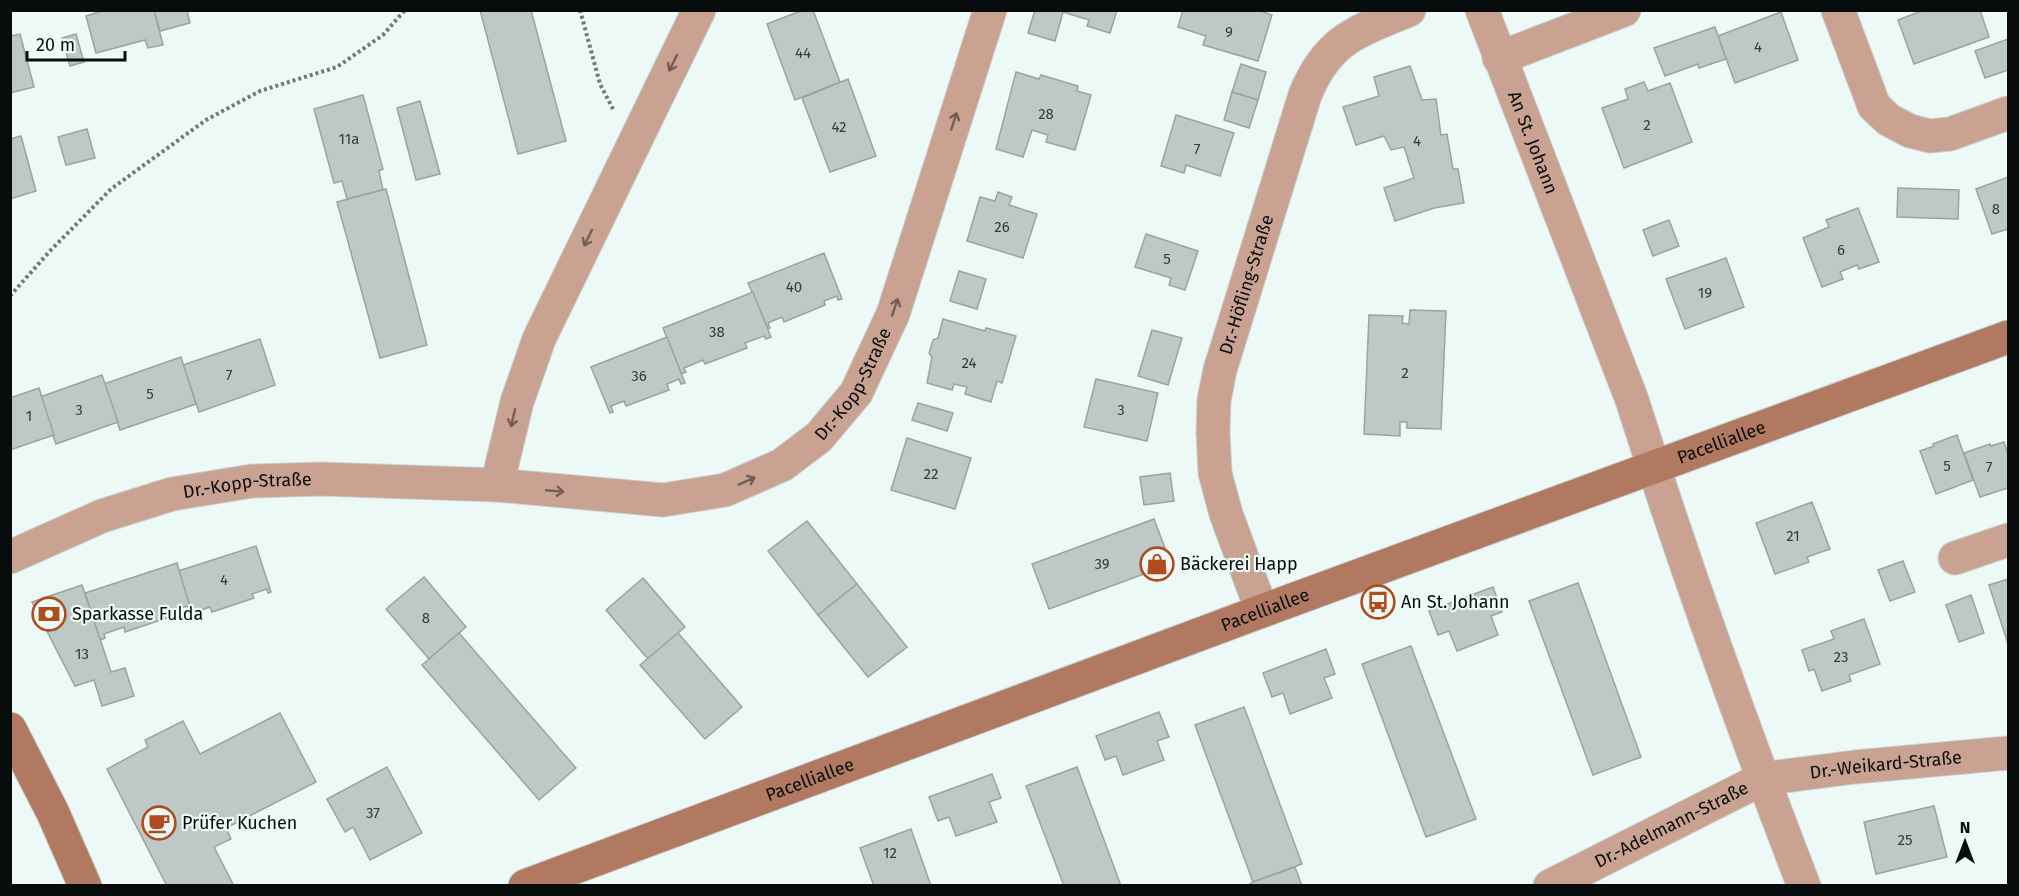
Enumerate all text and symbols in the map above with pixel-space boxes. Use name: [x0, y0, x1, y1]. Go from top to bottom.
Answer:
house number: 9: [1225, 23, 1233, 41]
scale bar: [27, 24, 124, 62]
text: 20 m: [36, 34, 75, 56]
house number: 4: [1754, 38, 1762, 56]
house number: 44: [795, 44, 811, 62]
one-way arrow: [667, 53, 679, 71]
street label: An St. Johann: [1503, 88, 1563, 197]
house number: 28: [1038, 105, 1054, 123]
one-way arrow: [950, 112, 961, 131]
house number: 2: [1643, 116, 1651, 134]
house number: 42: [831, 118, 847, 136]
house number: 11a: [339, 130, 359, 148]
house number: 4: [1413, 132, 1421, 150]
house number: 7: [1194, 140, 1201, 158]
house number: 8: [1992, 200, 2000, 218]
street label: Dr.-Höfling-Straße: [1214, 212, 1278, 357]
house number: 26: [994, 218, 1010, 236]
one-way arrow: [581, 229, 593, 247]
house number: 6: [1837, 241, 1845, 259]
house number: 5: [1163, 250, 1171, 268]
house number: 40: [786, 278, 802, 296]
house number: 19: [1698, 284, 1712, 302]
one-way arrow: [890, 298, 901, 317]
house number: 38: [709, 323, 725, 341]
street label: Dr.-Kopp-Straße: [810, 324, 896, 445]
house number: 24: [961, 354, 977, 372]
house number: 2: [1401, 364, 1409, 382]
house number: 7: [226, 366, 233, 384]
house number: 36: [631, 367, 647, 385]
house number: 5: [146, 385, 154, 403]
house number: 3: [75, 401, 83, 419]
house number: 3: [1117, 401, 1125, 419]
house number: 1: [26, 407, 32, 425]
one-way arrow: [506, 408, 518, 427]
street label: Pacelliallee: [1674, 416, 1769, 469]
house number: 5: [1943, 457, 1951, 475]
house number: 7: [1986, 458, 1993, 476]
house number: 22: [924, 465, 938, 483]
street label: Dr.-Kopp-Straße: [181, 468, 312, 503]
one-way arrow: [738, 474, 756, 485]
one-way arrow: [545, 486, 565, 497]
house number: 21: [1786, 527, 1800, 545]
shop icon: Bäckerei Happ: [1139, 546, 1175, 582]
place label: Bäckerei Happ: [1180, 553, 1298, 575]
house number: 39: [1094, 555, 1110, 573]
house number: 4: [220, 571, 228, 589]
street label: Pacelliallee: [1218, 584, 1312, 636]
bus stop icon: An St. Johann: [1360, 584, 1396, 620]
place label: An St. Johann: [1401, 591, 1510, 613]
bank icon: Sparkasse Fulda: [31, 596, 67, 632]
place label: Sparkasse Fulda: [72, 603, 203, 625]
house number: 8: [422, 609, 430, 627]
house number: 13: [75, 645, 89, 663]
house number: 23: [1834, 648, 1848, 666]
street label: Dr.-Weikard-Straße: [1808, 746, 1963, 784]
street label: Pacelliallee: [763, 753, 857, 806]
street label: Dr.-Adelmann-Straße: [1591, 777, 1752, 873]
house number: 37: [366, 804, 380, 822]
cafe icon: Prüfer Kuchen: [141, 805, 177, 841]
place label: Prüfer Kuchen: [182, 812, 297, 834]
north arrow: [1935, 812, 1995, 872]
text: N: [1960, 818, 1970, 837]
house number: 25: [1898, 831, 1912, 849]
house number: 12: [883, 844, 897, 862]

